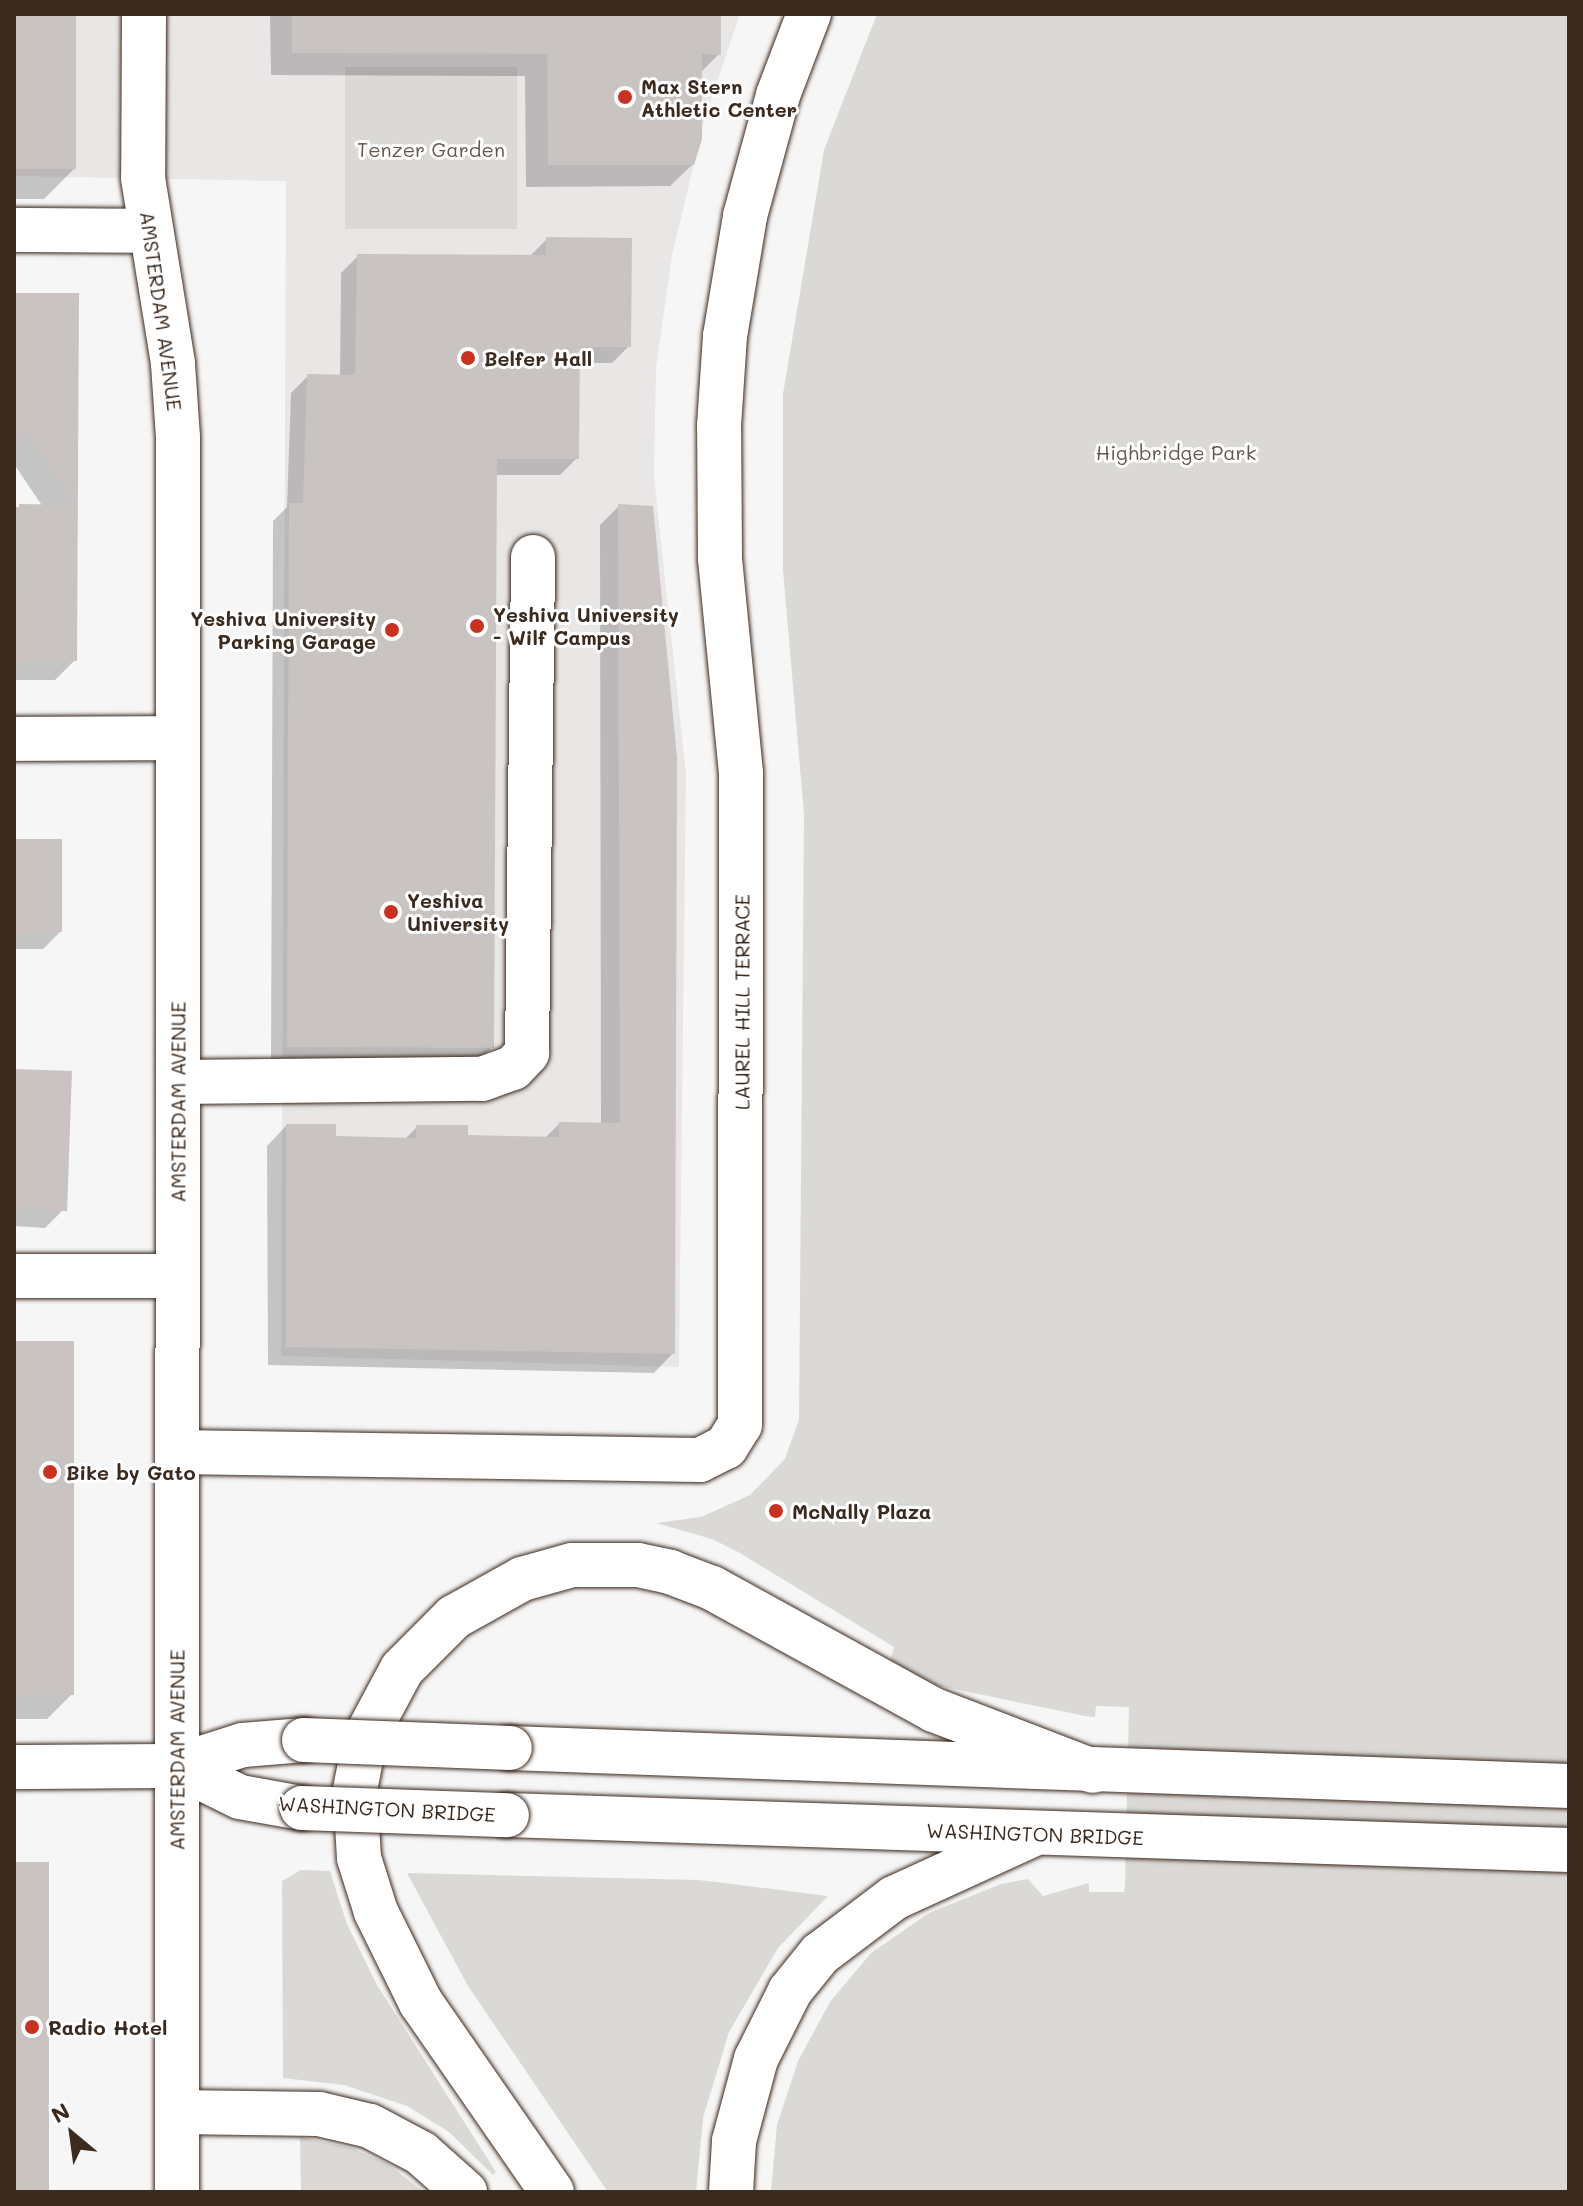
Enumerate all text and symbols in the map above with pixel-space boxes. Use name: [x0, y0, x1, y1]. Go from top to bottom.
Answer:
place label: Max Stern Athletic Center: [641, 74, 797, 121]
marker: Max Stern Athletic Center: [616, 88, 634, 106]
park label: Tenzer Garden: [357, 137, 505, 161]
street label: AMSTERDAM AVENUE: [135, 210, 187, 412]
place label: Belfer Hall: [484, 346, 592, 370]
marker: Belfer Hall: [459, 349, 477, 367]
park label: Highbridge Park: [1096, 440, 1256, 464]
place label: Yeshiva University - Wilf Campus: [493, 602, 679, 649]
place label: Yeshiva University Parking Garage: [190, 606, 376, 653]
marker: Yeshiva University - Wilf Campus: [468, 617, 486, 635]
marker: Yeshiva University Parking Garage: [383, 621, 401, 639]
place label: Yeshiva University: [407, 888, 509, 935]
street label: LAUREL HILL TERRACE: [730, 894, 754, 1110]
marker: Yeshiva University: [382, 903, 400, 921]
street label: AMSTERDAM AVENUE: [166, 1001, 190, 1203]
place label: Bike by Gato: [66, 1460, 196, 1484]
marker: Bike by Gato: [41, 1463, 59, 1481]
place label: McNally Plaza: [792, 1499, 931, 1523]
marker: McNally Plaza: [767, 1502, 785, 1520]
street label: AMSTERDAM AVENUE: [165, 1649, 189, 1851]
street label: WASHINGTON BRIDGE: [278, 1791, 496, 1827]
street label: WASHINGTON BRIDGE: [926, 1818, 1144, 1850]
place label: Radio Hotel: [48, 2015, 167, 2039]
marker: Radio Hotel: [23, 2018, 41, 2036]
north arrow: [32, 2094, 112, 2174]
text: N: [46, 2096, 74, 2129]

